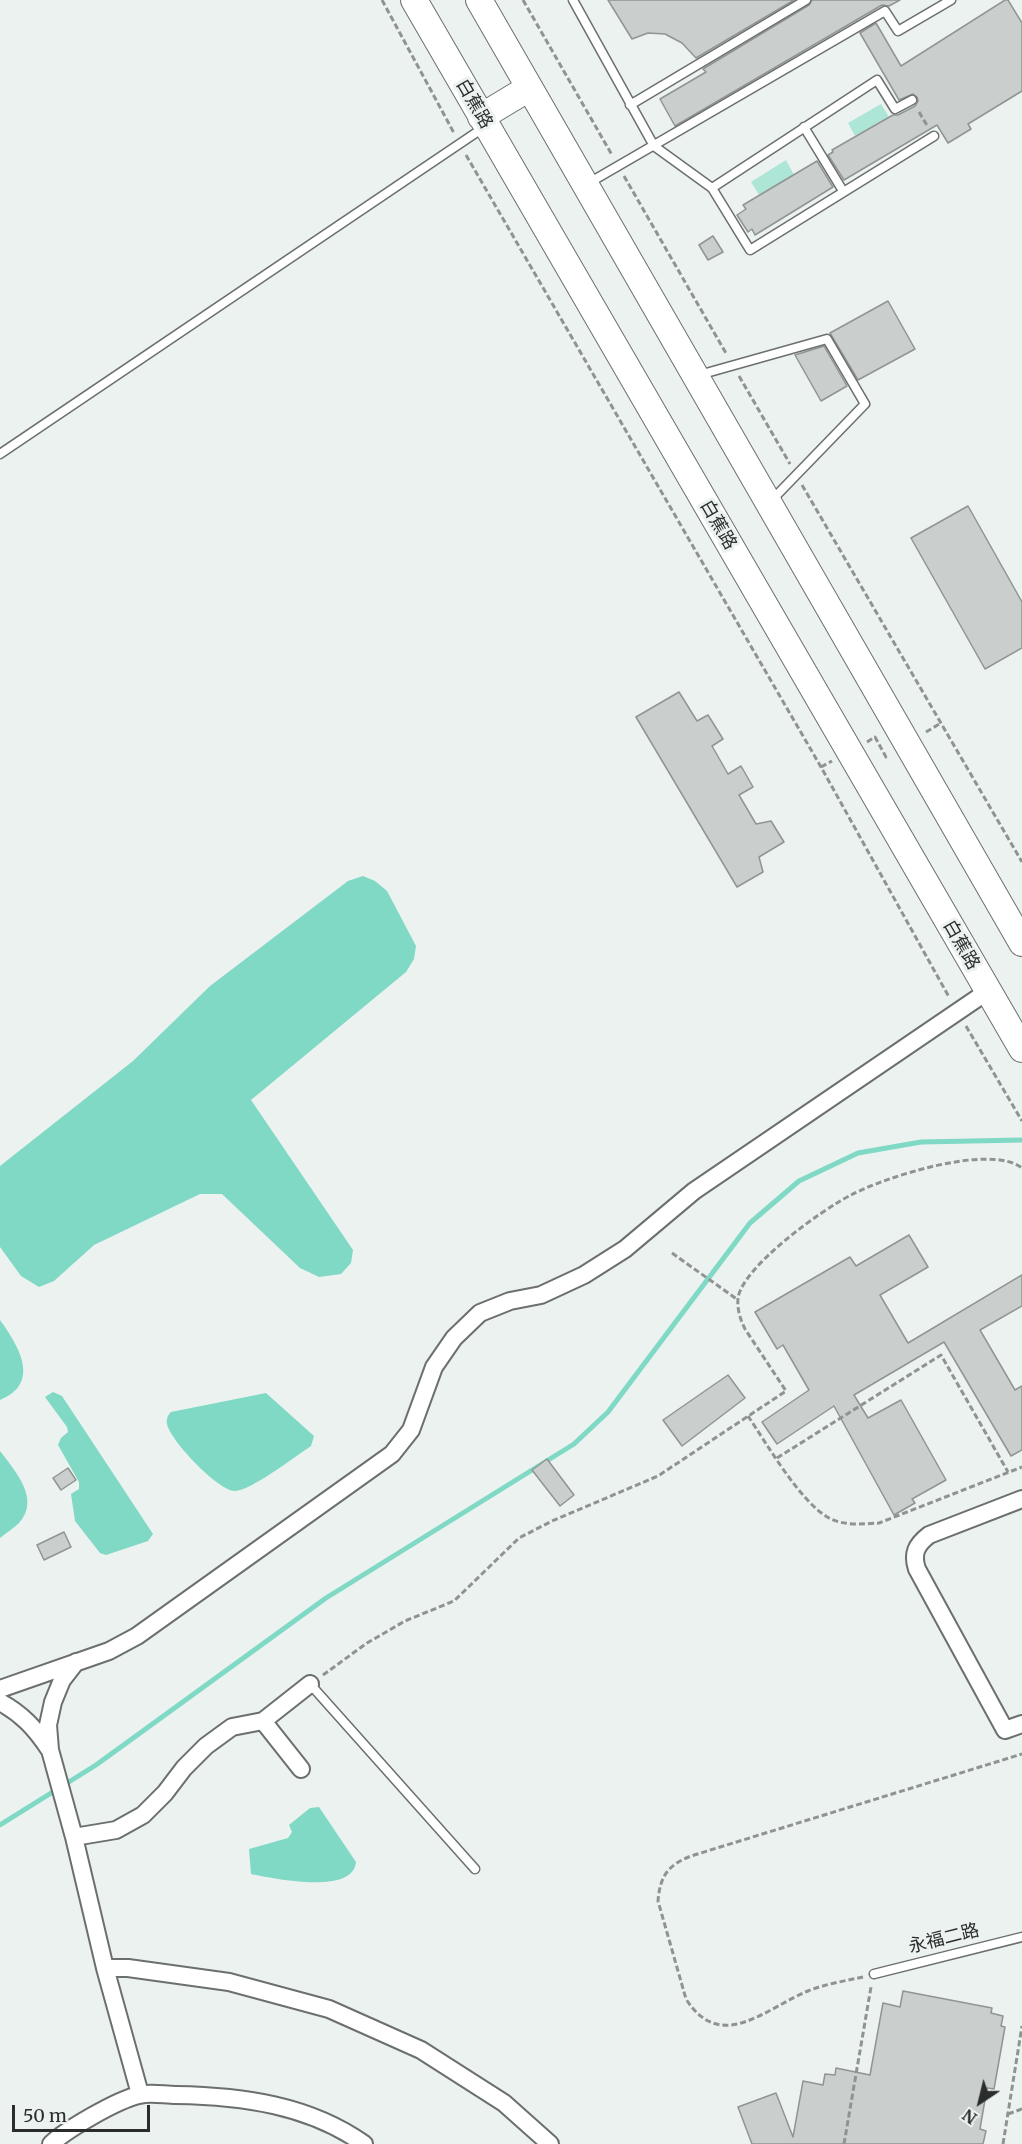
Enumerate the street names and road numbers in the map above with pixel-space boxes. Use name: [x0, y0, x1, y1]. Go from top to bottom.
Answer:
street label: 白蕉路: [451, 75, 497, 133]
street label: 白蕉路: [695, 496, 741, 554]
street label: 白蕉路: [938, 916, 984, 974]
street label: 永福二路: [906, 1920, 982, 1958]

